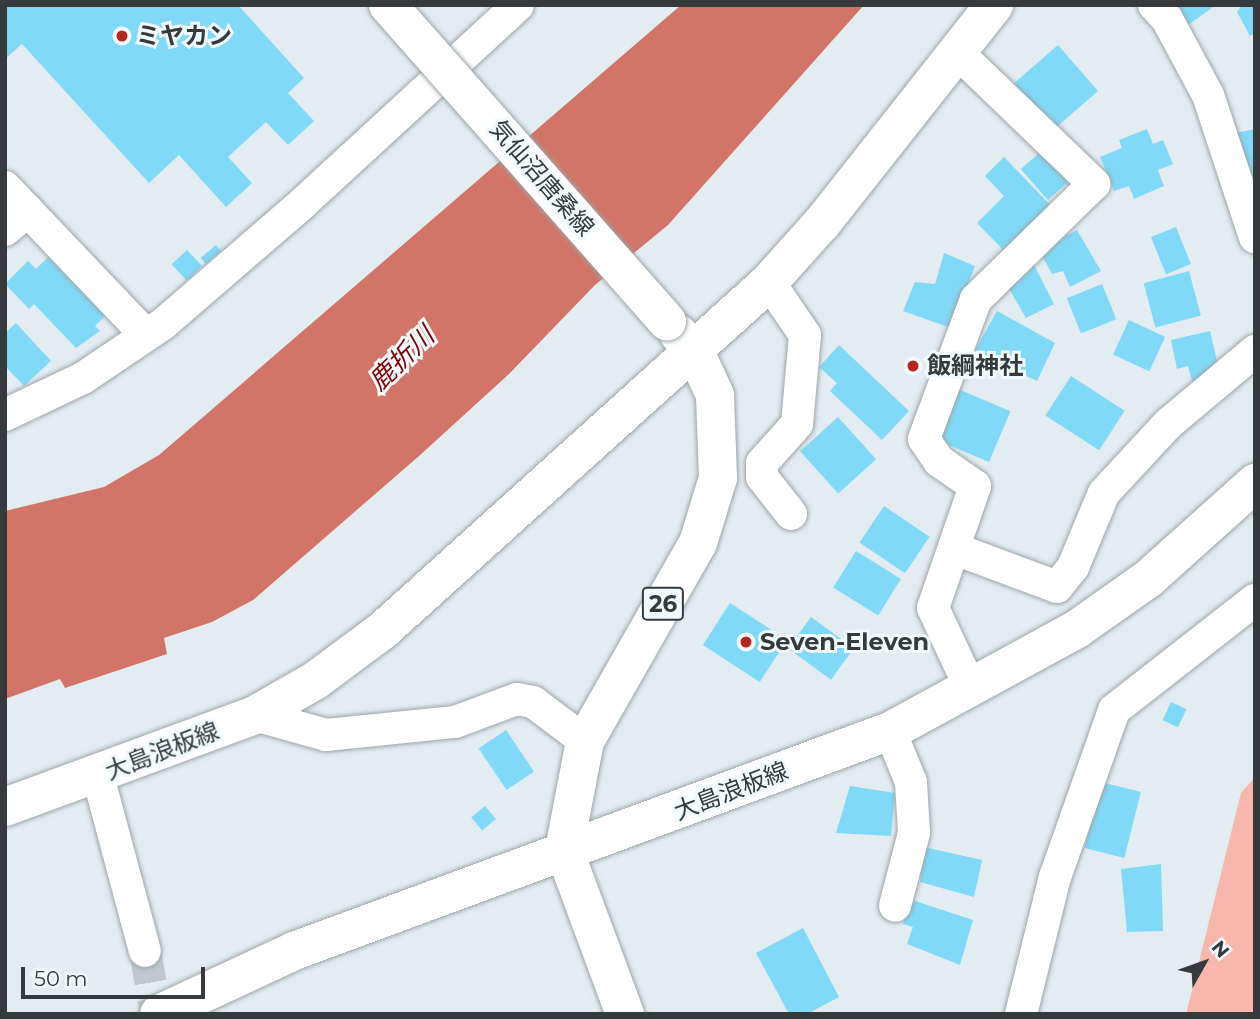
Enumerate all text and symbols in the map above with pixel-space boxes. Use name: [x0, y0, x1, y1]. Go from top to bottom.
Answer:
place label: ミヤカン: [136, 22, 232, 50]
marker: ミヤカン: [114, 28, 130, 44]
street label: 気仙沼唐桑線: [484, 114, 600, 242]
water label: 鹿折川: [363, 321, 441, 397]
place label: 飯綱神社: [927, 352, 1023, 380]
marker: 飯綱神社: [905, 358, 921, 374]
road number: 26: [640, 584, 686, 624]
place label: Seven-Eleven: [760, 628, 929, 656]
marker: Seven-Eleven: [738, 634, 754, 650]
street label: 大島浪板線: [101, 716, 223, 786]
street label: 大島浪板線: [670, 756, 792, 826]
north arrow: [1169, 928, 1239, 998]
text: N: [1207, 936, 1234, 962]
scale bar: [24, 953, 208, 997]
text: 50 m: [34, 966, 88, 991]

